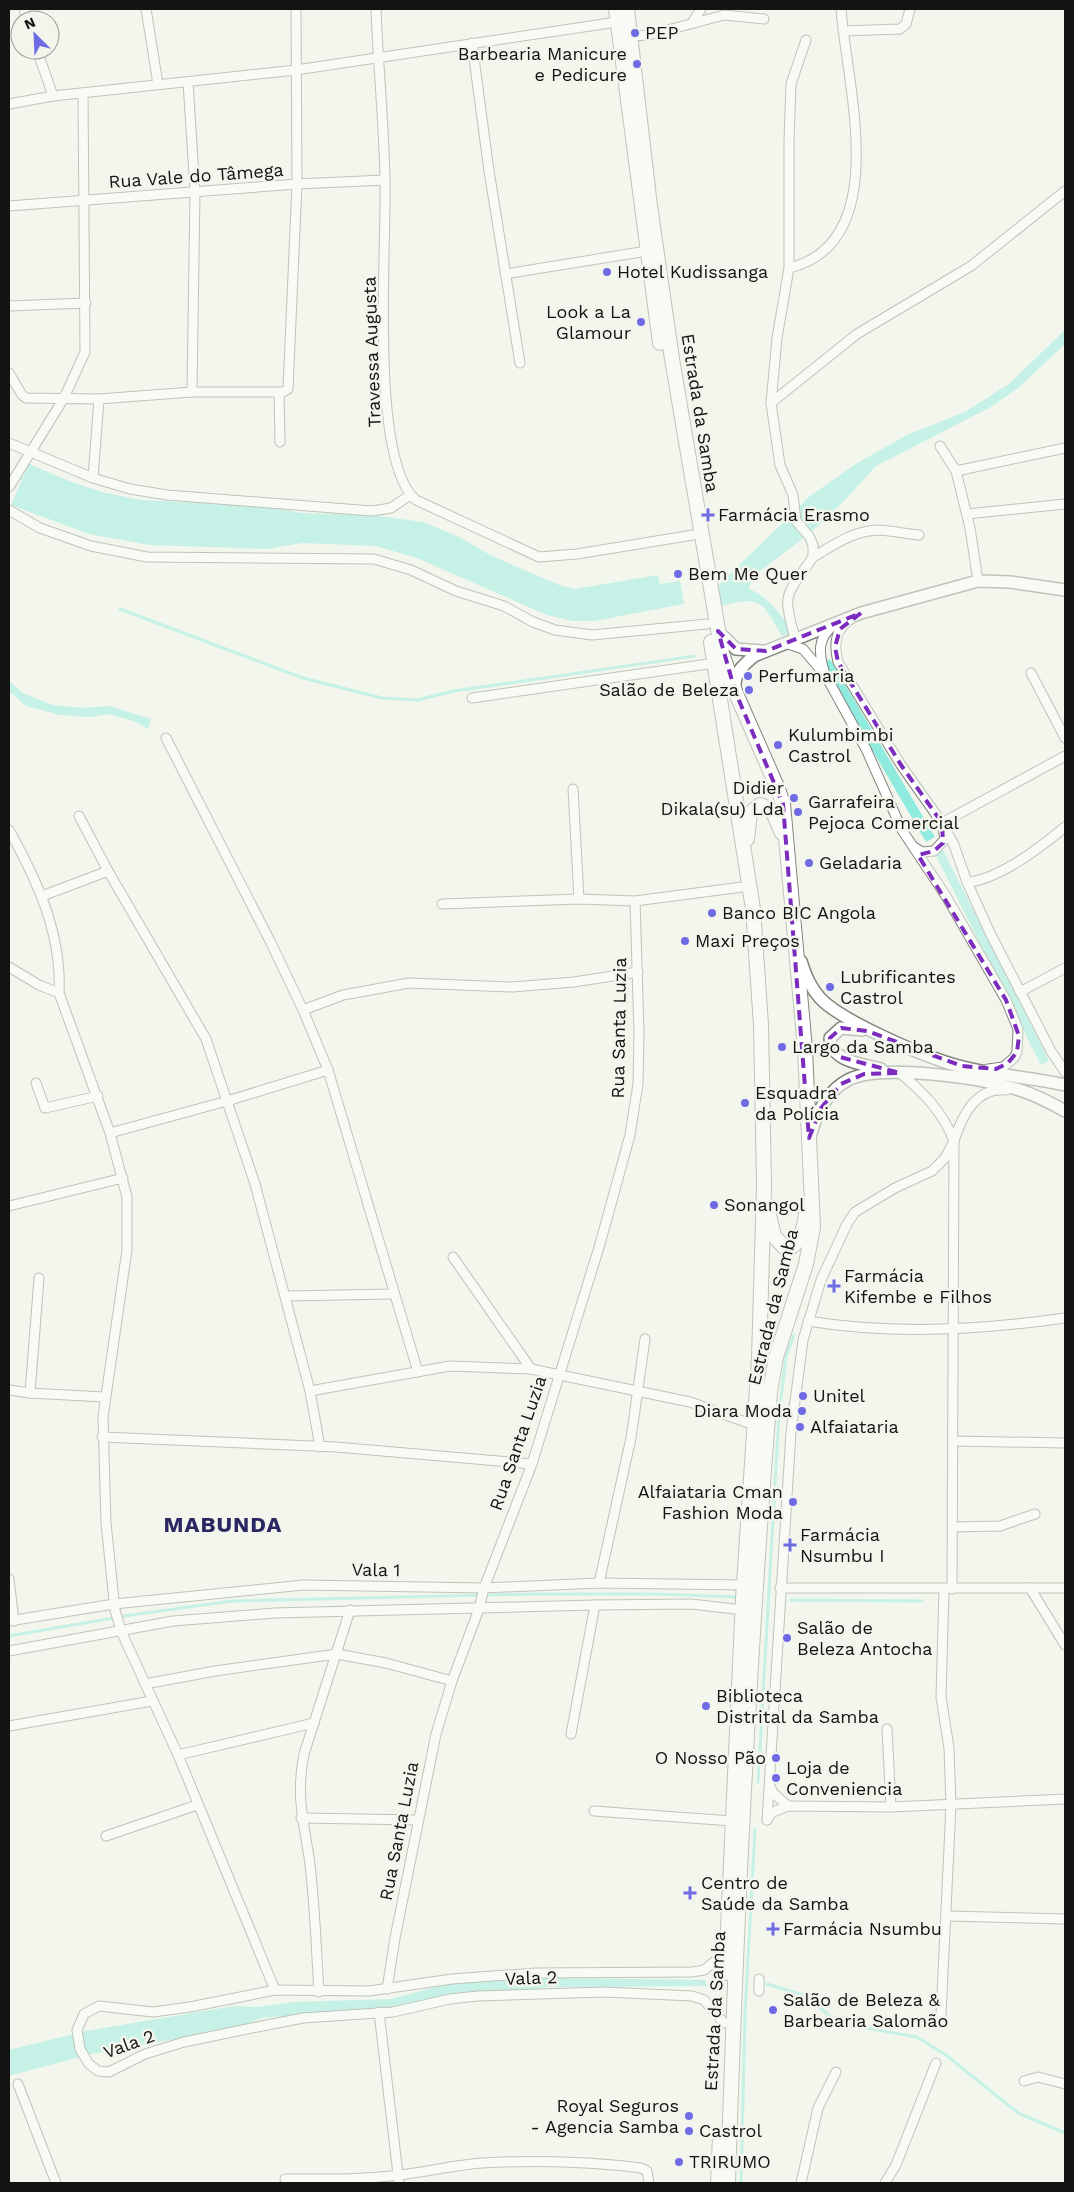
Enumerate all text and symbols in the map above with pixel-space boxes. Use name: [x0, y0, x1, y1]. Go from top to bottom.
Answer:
north arrow: [10, 10, 60, 60]
text: N: [22, 14, 38, 33]
place label: PEP: [645, 22, 678, 43]
marker: PEP: [629, 27, 641, 39]
place label: Barbearia Manicure e Pedicure: [458, 43, 627, 85]
marker: Barbearia Manicure e Pedicure: [631, 58, 643, 70]
street label: Rua Vale do Tâmega: [108, 159, 284, 192]
place label: Hotel Kudissanga: [617, 261, 768, 282]
marker: Hotel Kudissanga: [601, 266, 613, 278]
street label: Travessa Augusta: [358, 276, 385, 428]
place label: Look a La Glamour: [546, 301, 631, 343]
marker: Look a La Glamour: [635, 316, 647, 328]
street label: Estrada da Samba: [678, 332, 723, 494]
place label: Farmácia Erasmo: [718, 504, 870, 525]
marker: Farmácia Erasmo: [702, 509, 714, 521]
place label: Bem Me Quer: [688, 563, 807, 584]
marker: Bem Me Quer: [672, 568, 684, 580]
place label: Perfumaria: [758, 665, 854, 686]
marker: Perfumaria: [742, 670, 754, 682]
place label: Salão de Beleza: [599, 679, 739, 700]
marker: Salão de Beleza: [743, 684, 755, 696]
place label: Kulumbimbi Castrol: [788, 724, 894, 766]
marker: Kulumbimbi Castrol: [772, 739, 784, 751]
place label: Didier Dikala(su) Lda: [661, 777, 784, 819]
place label: Garrafeira Pejoca Comercial: [808, 791, 960, 833]
marker: Didier Dikala(su) Lda: [788, 792, 800, 804]
marker: Garrafeira Pejoca Comercial: [792, 806, 804, 818]
place label: Geladaria: [819, 852, 902, 873]
marker: Geladaria: [803, 857, 815, 869]
place label: Banco BIC Angola: [722, 902, 876, 923]
marker: Banco BIC Angola: [706, 907, 718, 919]
place label: Maxi Preços: [695, 930, 800, 951]
marker: Maxi Preços: [679, 935, 691, 947]
street label: Rua Santa Luzia: [607, 957, 630, 1099]
place label: Lubrificantes Castrol: [840, 966, 956, 1008]
marker: Lubrificantes Castrol: [824, 981, 836, 993]
place label: Largo da Samba: [792, 1036, 934, 1057]
marker: Largo da Samba: [776, 1041, 788, 1053]
place label: Esquadra da Polícia: [755, 1082, 839, 1124]
marker: Esquadra da Polícia: [739, 1097, 751, 1109]
place label: Sonangol: [724, 1194, 805, 1215]
marker: Sonangol: [708, 1199, 720, 1211]
street label: Estrada da Samba: [743, 1227, 802, 1387]
place label: Farmácia Kifembe e Filhos: [844, 1265, 992, 1307]
marker: Farmácia Kifembe e Filhos: [828, 1280, 840, 1292]
street label: Rua Santa Luzia: [485, 1373, 550, 1513]
place label: Unitel: [813, 1385, 866, 1406]
marker: Unitel: [797, 1390, 809, 1402]
place label: Diara Moda: [694, 1400, 792, 1421]
marker: Diara Moda: [796, 1405, 808, 1417]
place label: Alfaiataria: [810, 1416, 899, 1437]
marker: Alfaiataria: [794, 1421, 806, 1433]
place label: Alfaiataria Cman Fashion Moda: [638, 1481, 783, 1523]
marker: Alfaiataria Cman Fashion Moda: [787, 1496, 799, 1508]
district label: MABUNDA: [163, 1512, 283, 1537]
place label: Farmácia Nsumbu I: [800, 1524, 885, 1566]
marker: Farmácia Nsumbu I: [784, 1539, 796, 1551]
street label: Vala 1: [351, 1559, 401, 1580]
place label: Salão de Beleza Antocha: [797, 1617, 933, 1659]
marker: Salão de Beleza Antocha: [781, 1632, 793, 1644]
place label: Biblioteca Distrital da Samba: [716, 1685, 879, 1727]
marker: Biblioteca Distrital da Samba: [700, 1700, 712, 1712]
place label: O Nosso Pão: [655, 1747, 766, 1768]
marker: O Nosso Pão: [770, 1752, 782, 1764]
place label: Loja de Conveniencia: [786, 1757, 902, 1799]
street label: Rua Santa Luzia: [375, 1760, 422, 1902]
marker: Loja de Conveniencia: [770, 1772, 782, 1784]
place label: Centro de Saúde da Samba: [701, 1872, 849, 1914]
marker: Centro de Saúde da Samba: [683, 1886, 697, 1900]
place label: Farmácia Nsumbu: [783, 1918, 942, 1939]
marker: Farmácia Nsumbu: [767, 1923, 779, 1935]
street label: Estrada da Samba: [700, 1930, 729, 2092]
street label: Vala 2: [504, 1966, 558, 1989]
place label: Salão de Beleza & Barbearia Salomão: [783, 1989, 948, 2031]
marker: Salão de Beleza & Barbearia Salomão: [767, 2004, 779, 2016]
street label: Vala 2: [100, 2025, 157, 2062]
place label: Royal Seguros - Agencia Samba: [530, 2095, 679, 2137]
marker: Royal Seguros - Agencia Samba: [683, 2110, 695, 2122]
place label: Castrol: [699, 2120, 762, 2141]
marker: Castrol: [683, 2125, 695, 2137]
place label: TRIRUMO: [689, 2151, 771, 2172]
marker: TRIRUMO: [673, 2156, 685, 2168]

